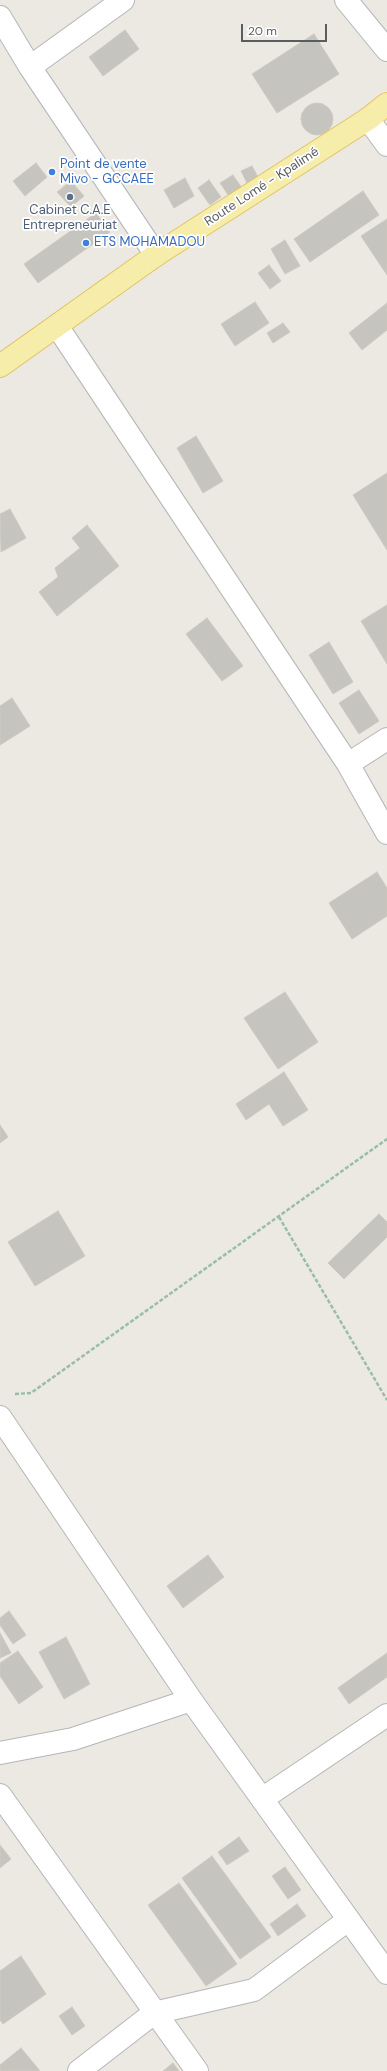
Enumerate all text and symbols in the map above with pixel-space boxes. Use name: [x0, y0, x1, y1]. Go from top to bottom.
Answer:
scale bar: [243, 16, 329, 42]
text: 20 m: [248, 23, 277, 39]
street label: Route Lomé - Kpalimé: [202, 144, 322, 230]
place label: Point de vente Mivo - GCCAEE: [60, 157, 154, 188]
marker: Point de vente Mivo - GCCAEE: [47, 167, 57, 177]
marker: Cabinet C.A.E Entrepreneuriat: [65, 192, 75, 202]
place label: Cabinet C.A.E Entrepreneuriat: [23, 203, 117, 234]
place label: ETS MOHAMADOU: [94, 235, 205, 251]
marker: ETS MOHAMADOU: [81, 238, 91, 248]

